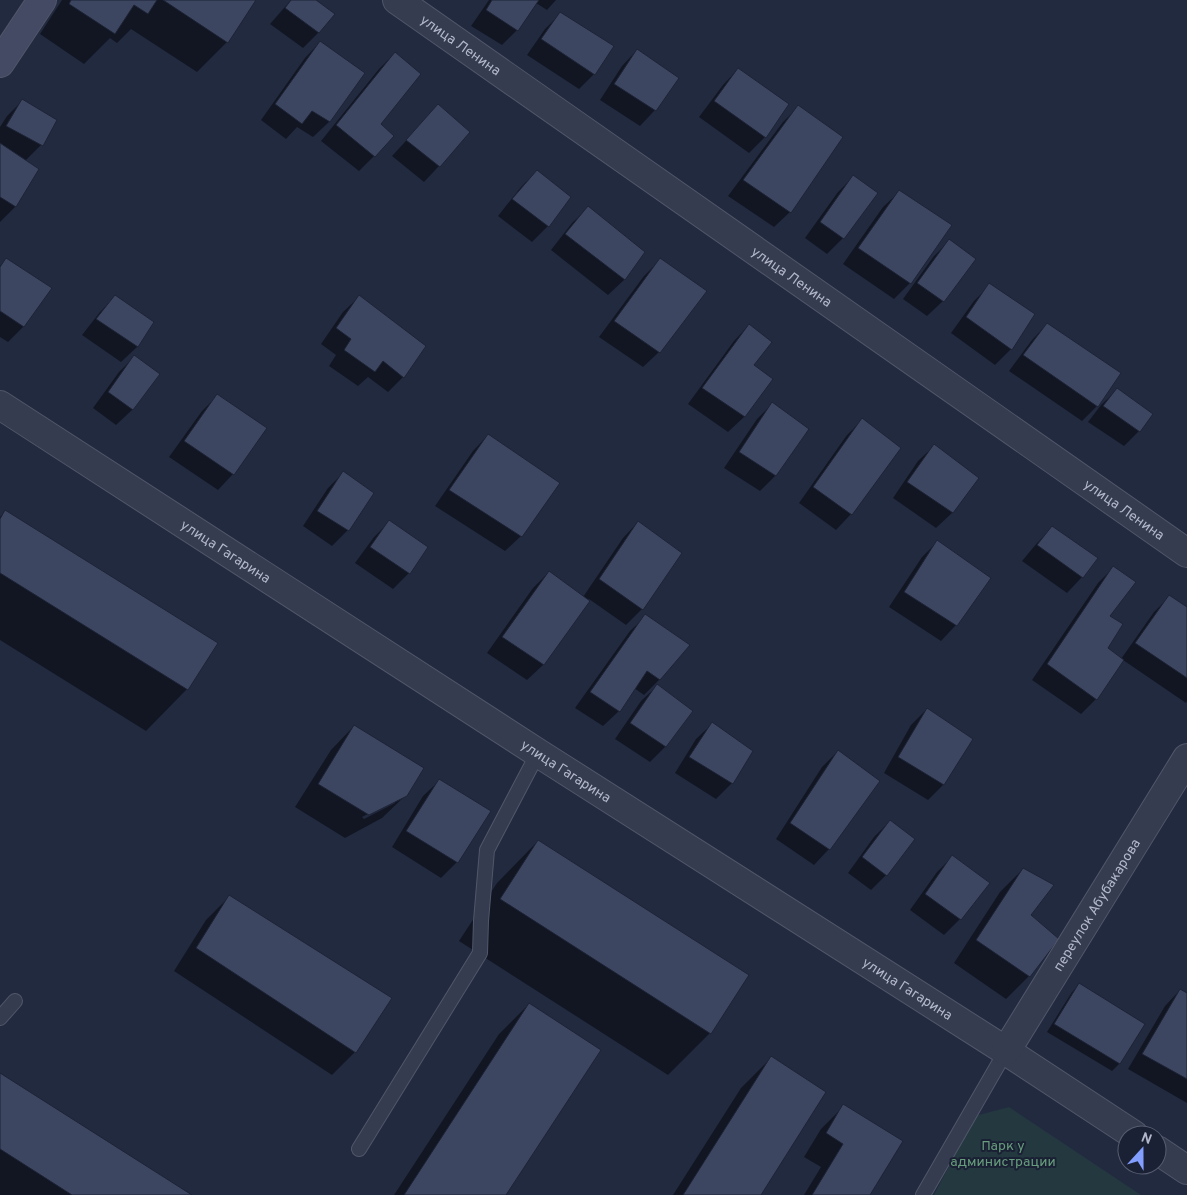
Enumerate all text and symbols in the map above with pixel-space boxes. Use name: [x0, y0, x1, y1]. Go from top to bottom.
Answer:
street label: улица Ленина: [416, 12, 504, 80]
street label: улица Ленина: [747, 244, 835, 312]
street label: улица Ленина: [1080, 476, 1167, 545]
street label: улица Гагарина: [177, 517, 273, 588]
street label: улица Гагарина: [517, 737, 614, 807]
street label: переулок Абубакарова: [1050, 836, 1145, 975]
street label: улица Гагарина: [859, 955, 955, 1025]
north arrow: [1117, 1125, 1167, 1175]
text: N: [1138, 1130, 1154, 1149]
park label: Парк у администрации: [950, 1138, 1056, 1171]

